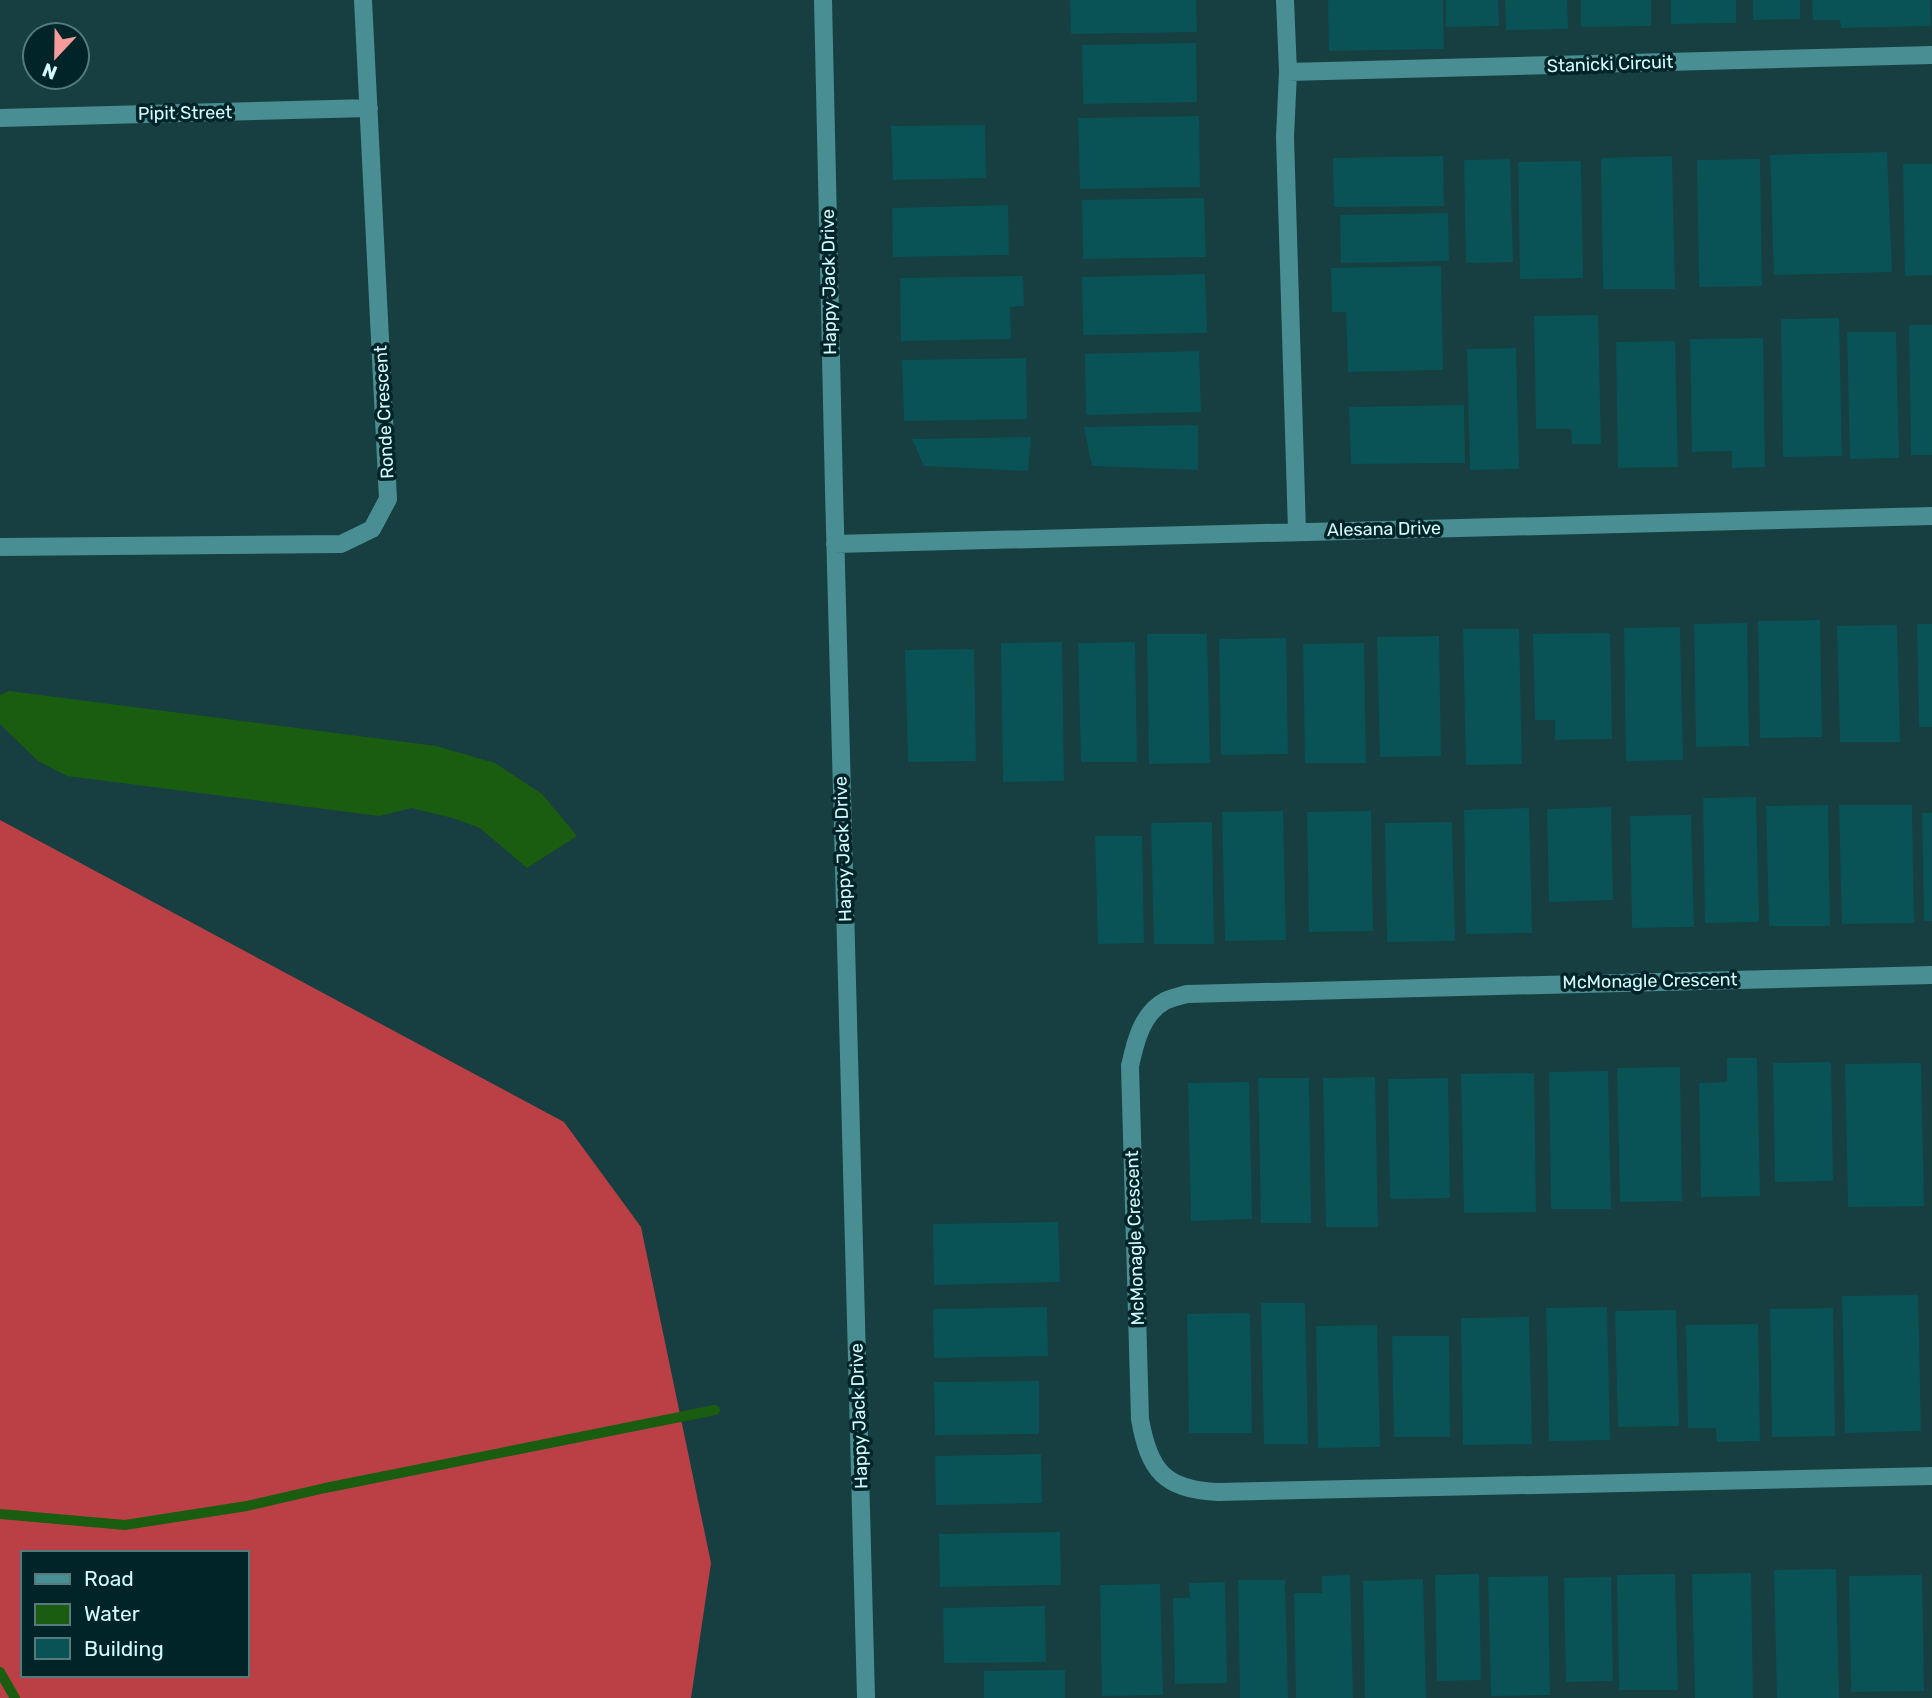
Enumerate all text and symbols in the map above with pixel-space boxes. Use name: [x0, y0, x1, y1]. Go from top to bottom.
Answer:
north arrow: [21, 21, 91, 91]
street label: Stanicki Circuit: [1546, 51, 1674, 77]
text: N: [39, 58, 60, 85]
street label: Pipit Street: [138, 101, 232, 125]
street label: Happy Jack Drive: [817, 209, 841, 355]
street label: Ronde Crescent: [370, 345, 398, 479]
street label: Alesana Drive: [1327, 517, 1441, 541]
street label: Happy Jack Drive: [829, 776, 857, 922]
street label: McMonagle Crescent: [1562, 968, 1738, 994]
street label: McMonagle Crescent: [1121, 1150, 1149, 1326]
street label: Happy Jack Drive: [845, 1343, 873, 1489]
legend: [21, 1551, 248, 1677]
text: Road: [84, 1566, 134, 1591]
text: Water: [84, 1601, 140, 1626]
text: Building: [84, 1636, 164, 1661]

